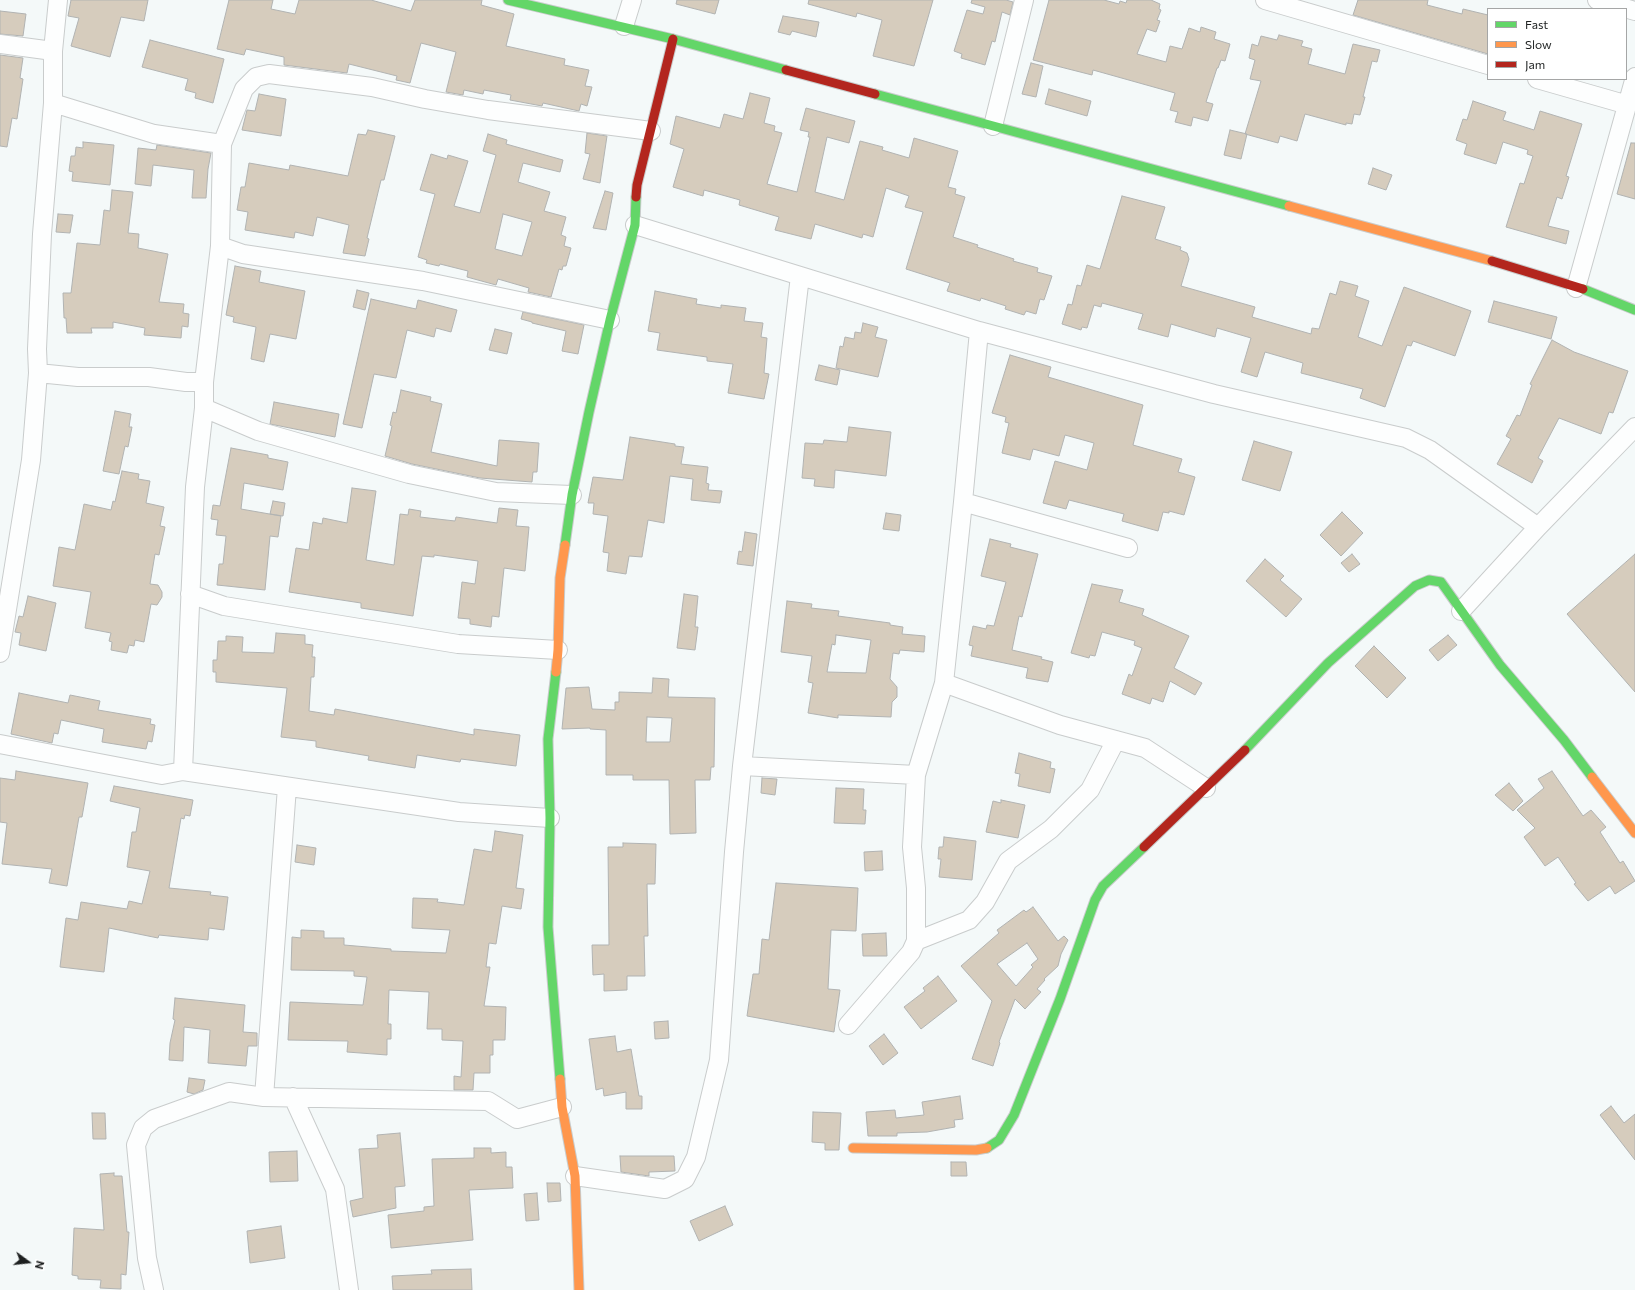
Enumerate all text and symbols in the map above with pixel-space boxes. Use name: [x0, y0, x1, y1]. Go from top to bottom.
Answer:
legend: [1487, 8, 1627, 80]
text: Fast: [1525, 17, 1548, 31]
text: Slow: [1525, 37, 1552, 51]
text: Jam: [1525, 57, 1545, 71]
north arrow: [8, 1242, 48, 1282]
text: N: [33, 1260, 47, 1271]

